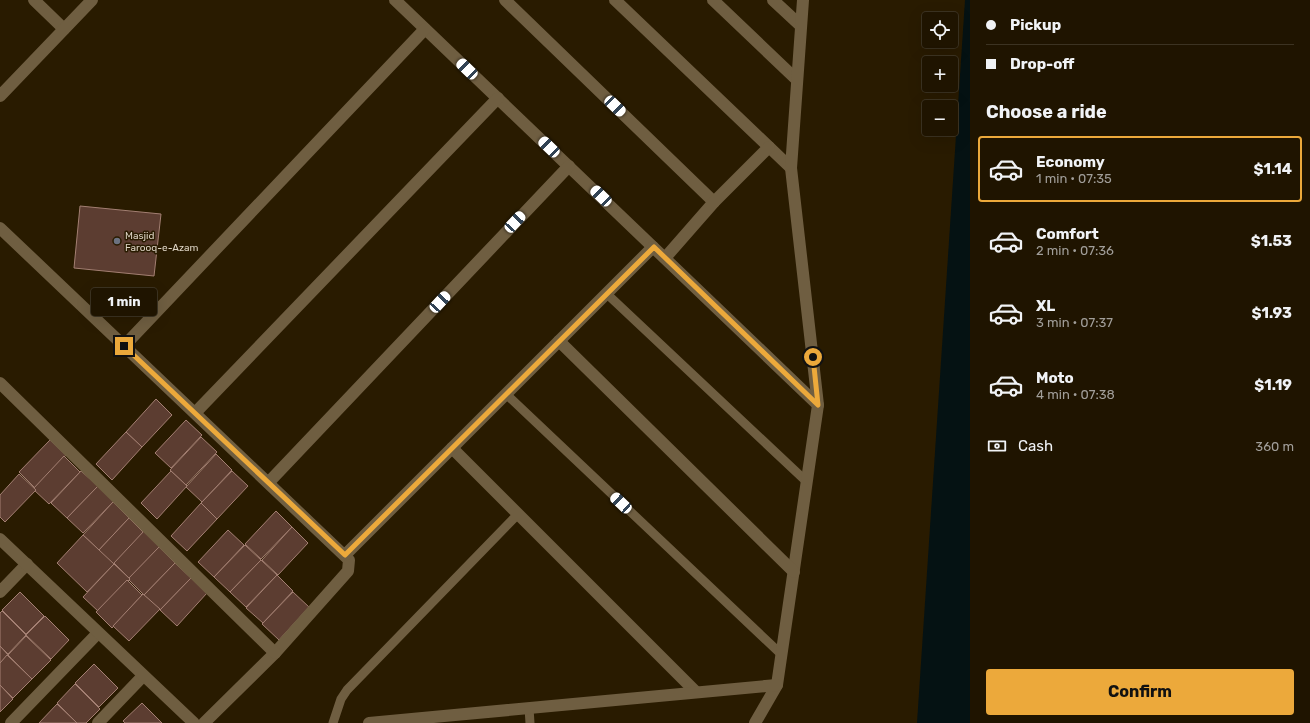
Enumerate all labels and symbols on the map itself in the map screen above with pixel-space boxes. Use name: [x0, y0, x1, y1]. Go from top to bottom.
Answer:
car: [454, 56, 480, 82]
car: [602, 93, 628, 119]
car: [536, 134, 562, 160]
car: [588, 183, 614, 209]
car: [502, 209, 528, 235]
place label: Masjid Farooq-e-Azam: [125, 230, 199, 254]
marker: Masjid Farooq-e-Azam: [112, 236, 122, 246]
callout: 1 min: [91, 288, 157, 316]
car: [427, 289, 453, 315]
route end: [115, 337, 133, 355]
route start: [804, 348, 822, 366]
car: [608, 490, 634, 516]

